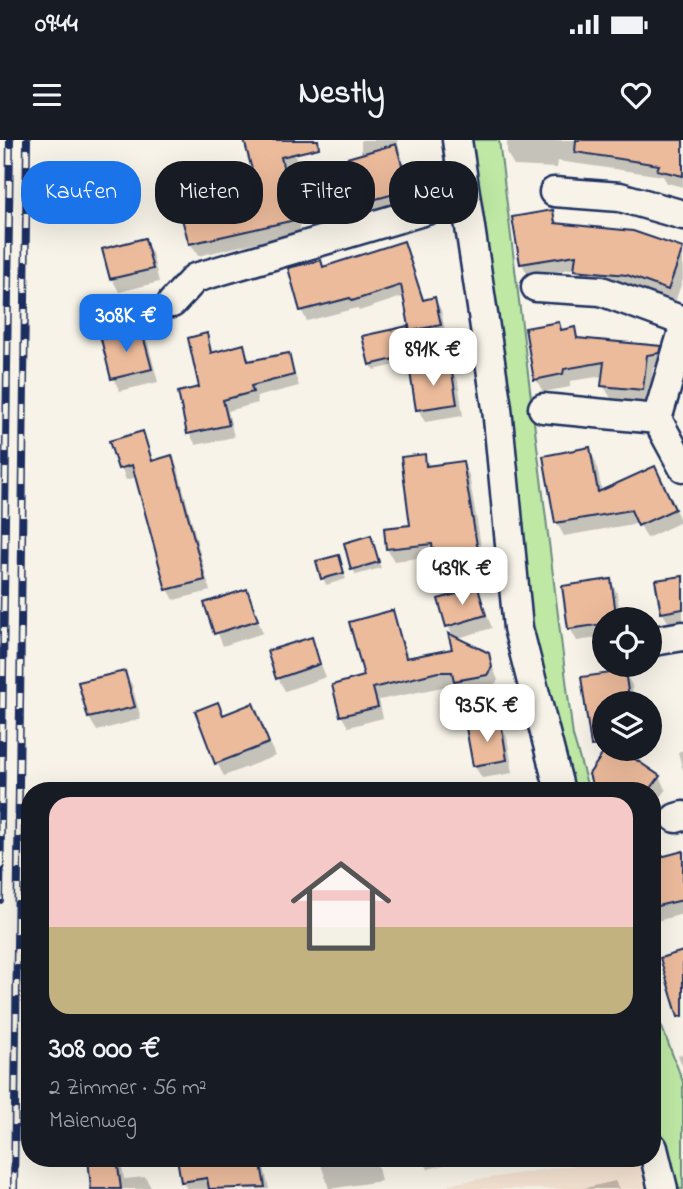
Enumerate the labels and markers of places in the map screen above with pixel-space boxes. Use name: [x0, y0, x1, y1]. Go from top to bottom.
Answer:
pin: 308K €: [69, 294, 183, 354]
pin: 891K €: [376, 328, 490, 388]
pin: 439K €: [405, 547, 519, 607]
pin: 935K €: [430, 684, 544, 744]

